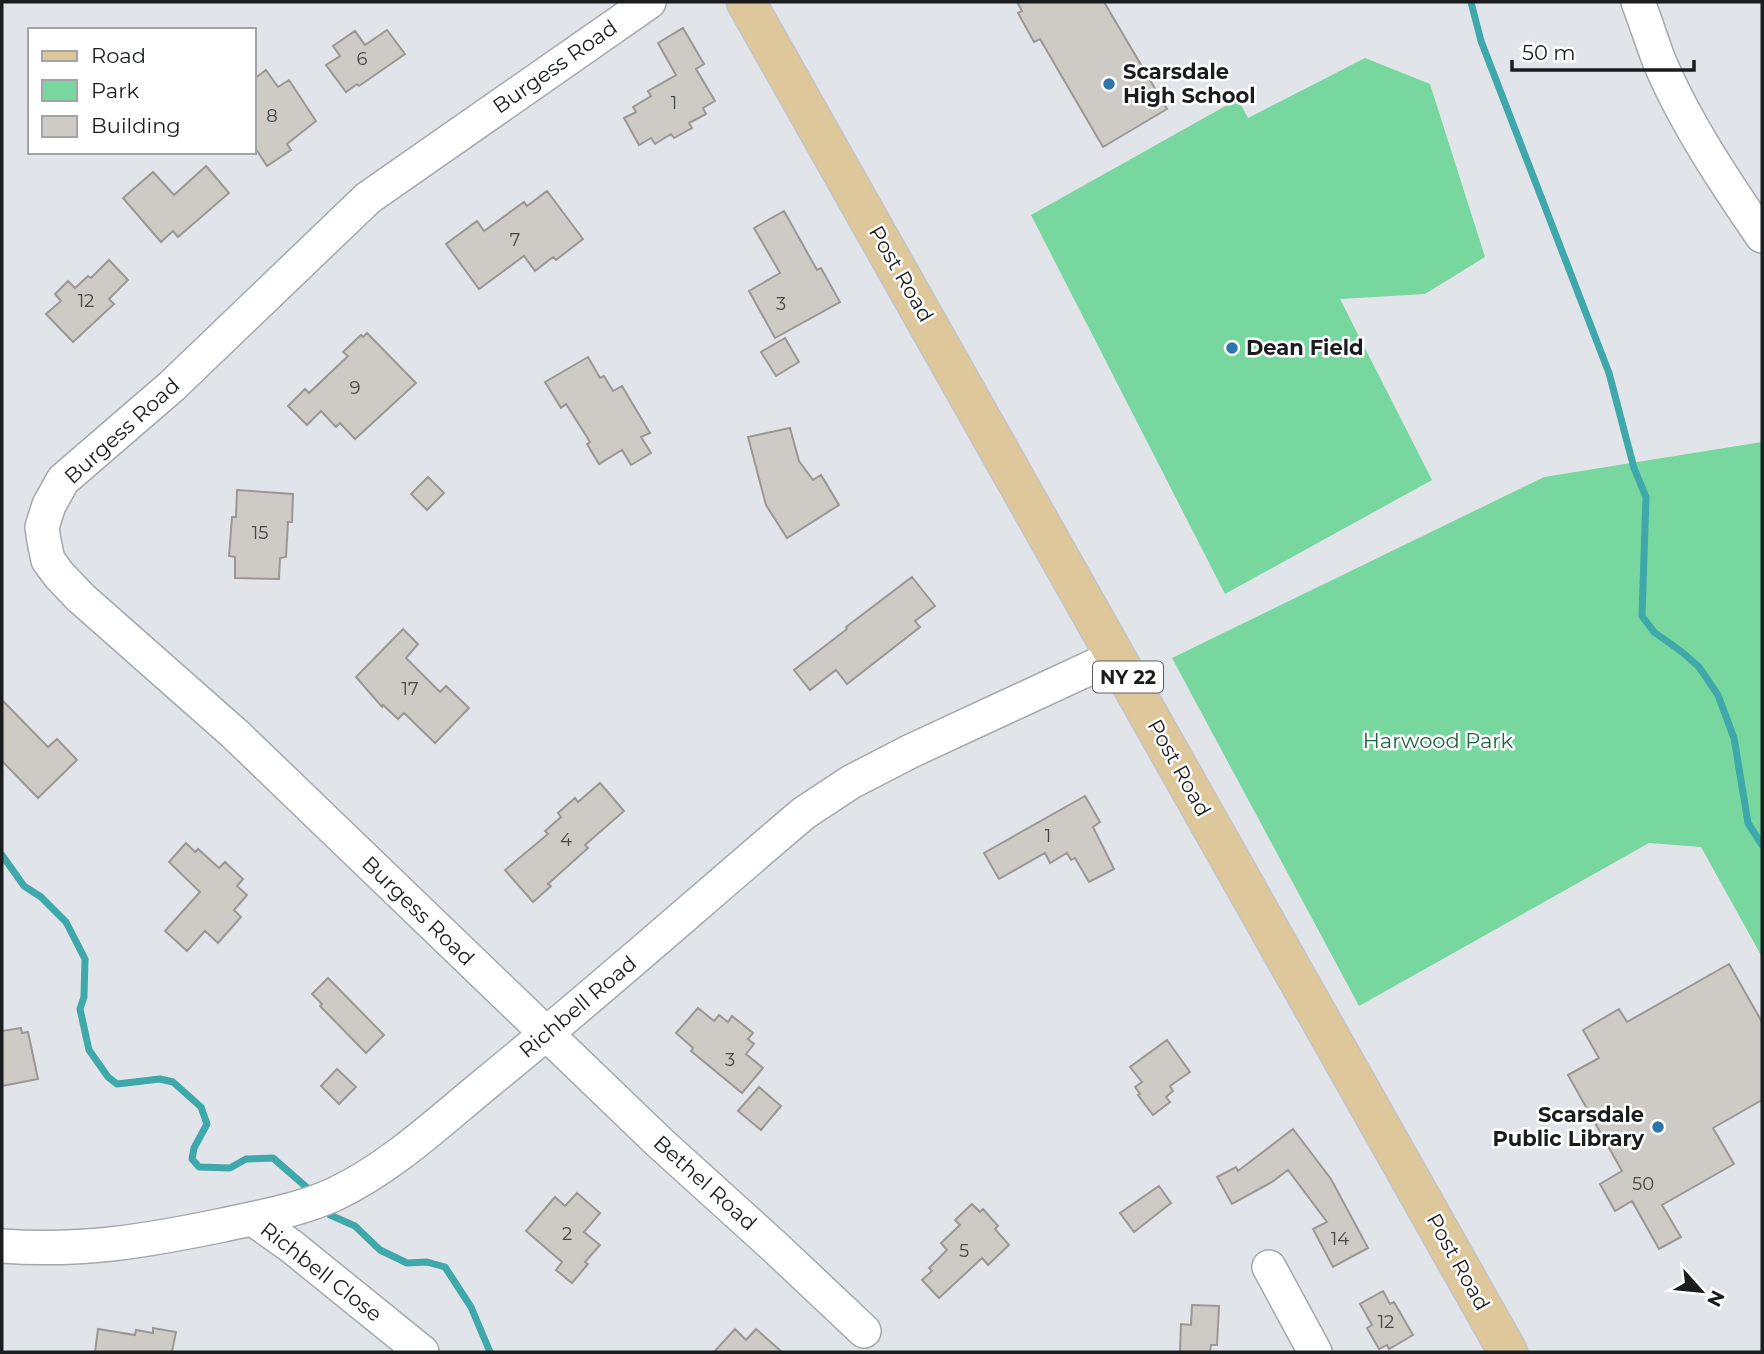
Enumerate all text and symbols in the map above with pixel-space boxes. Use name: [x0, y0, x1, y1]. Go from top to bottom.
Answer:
street label: Burgess Road: [488, 14, 622, 119]
legend: [28, 28, 256, 154]
scale bar: [1512, 28, 1694, 72]
text: 50 m: [1522, 40, 1576, 65]
text: Road: [91, 43, 146, 68]
house number: 6: [357, 48, 368, 70]
place label: Scarsdale High School: [1123, 59, 1256, 108]
marker: Scarsdale High School: [1101, 76, 1117, 92]
text: Park: [91, 78, 139, 103]
house number: 1: [671, 92, 677, 114]
house number: 8: [266, 105, 278, 127]
text: Building: [91, 113, 181, 138]
street label: Post Road: [864, 221, 939, 326]
house number: 7: [510, 229, 520, 251]
house number: 12: [78, 290, 94, 312]
house number: 3: [776, 293, 786, 315]
place label: Dean Field: [1246, 335, 1364, 360]
marker: Dean Field: [1224, 340, 1240, 356]
street label: Burgess Road: [59, 372, 184, 489]
house number: 9: [350, 377, 361, 399]
house number: 15: [252, 522, 268, 544]
road number: NY 22: [1093, 662, 1163, 692]
house number: 17: [401, 678, 419, 700]
street label: Post Road: [1143, 715, 1216, 821]
park label: Harwood Park: [1363, 728, 1514, 753]
house number: 1: [1045, 825, 1051, 847]
house number: 4: [560, 829, 572, 851]
street label: Burgess Road: [357, 851, 480, 970]
street label: Richbell Road: [514, 950, 641, 1063]
house number: 3: [725, 1049, 735, 1071]
place label: Scarsdale Public Library: [1492, 1102, 1644, 1151]
marker: Scarsdale Public Library: [1650, 1119, 1666, 1135]
street label: Bethel Road: [649, 1130, 762, 1235]
house number: 50: [1632, 1173, 1654, 1195]
street label: Post Road: [1422, 1209, 1495, 1315]
street label: Richbell Close: [256, 1216, 387, 1327]
house number: 2: [562, 1223, 572, 1245]
house number: 14: [1331, 1228, 1349, 1250]
house number: 5: [959, 1240, 969, 1262]
north arrow: [1666, 1256, 1736, 1326]
text: N: [1702, 1286, 1729, 1311]
house number: 12: [1378, 1311, 1394, 1333]

